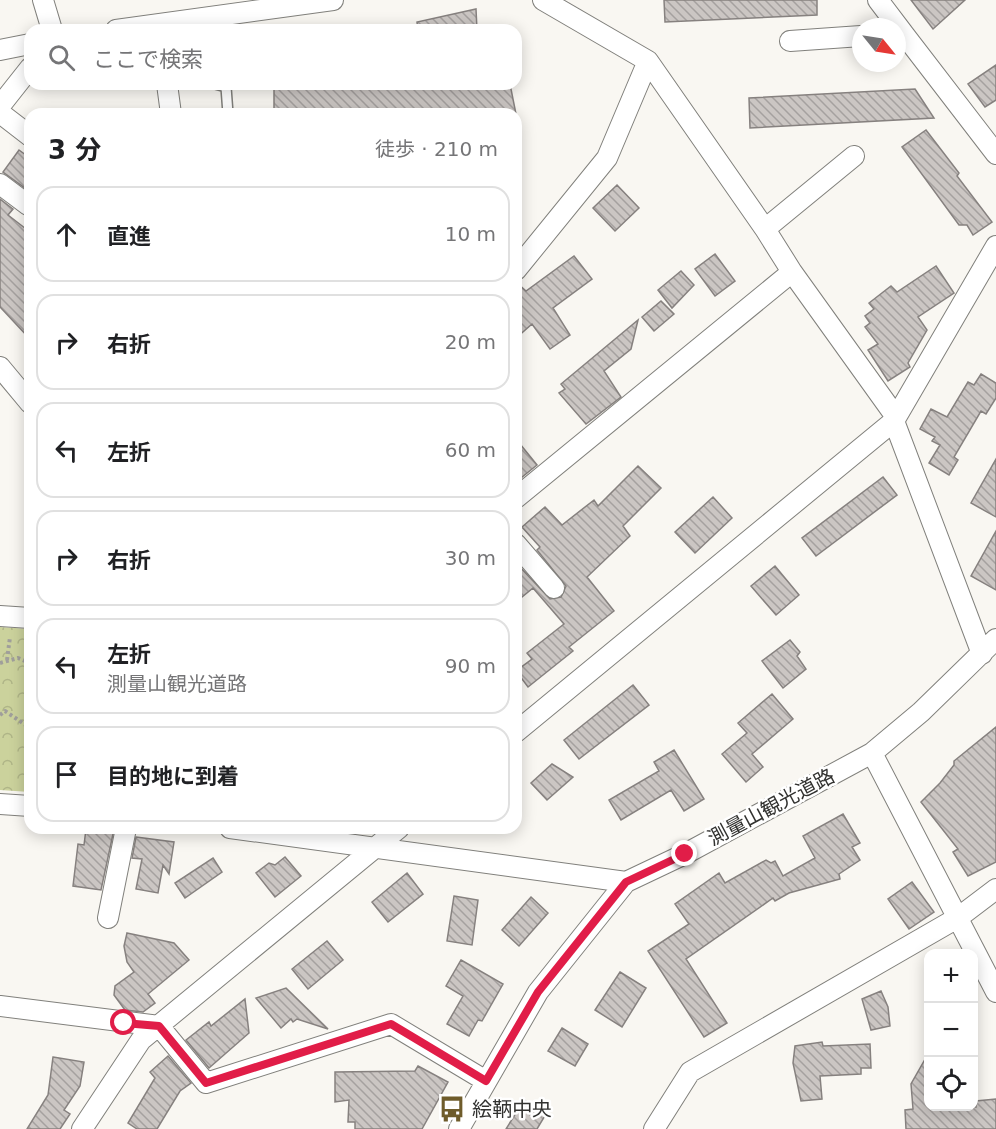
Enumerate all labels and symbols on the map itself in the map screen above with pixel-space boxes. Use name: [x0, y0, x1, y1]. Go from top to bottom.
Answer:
north arrow: [852, 18, 906, 72]
street label: 測量山観光道路: [704, 764, 838, 850]
route end: [671, 840, 697, 866]
route start: [110, 1009, 136, 1035]
bus stop icon: 絵鞆中央: [437, 1094, 467, 1124]
place label: 絵鞆中央: [472, 1097, 552, 1121]

